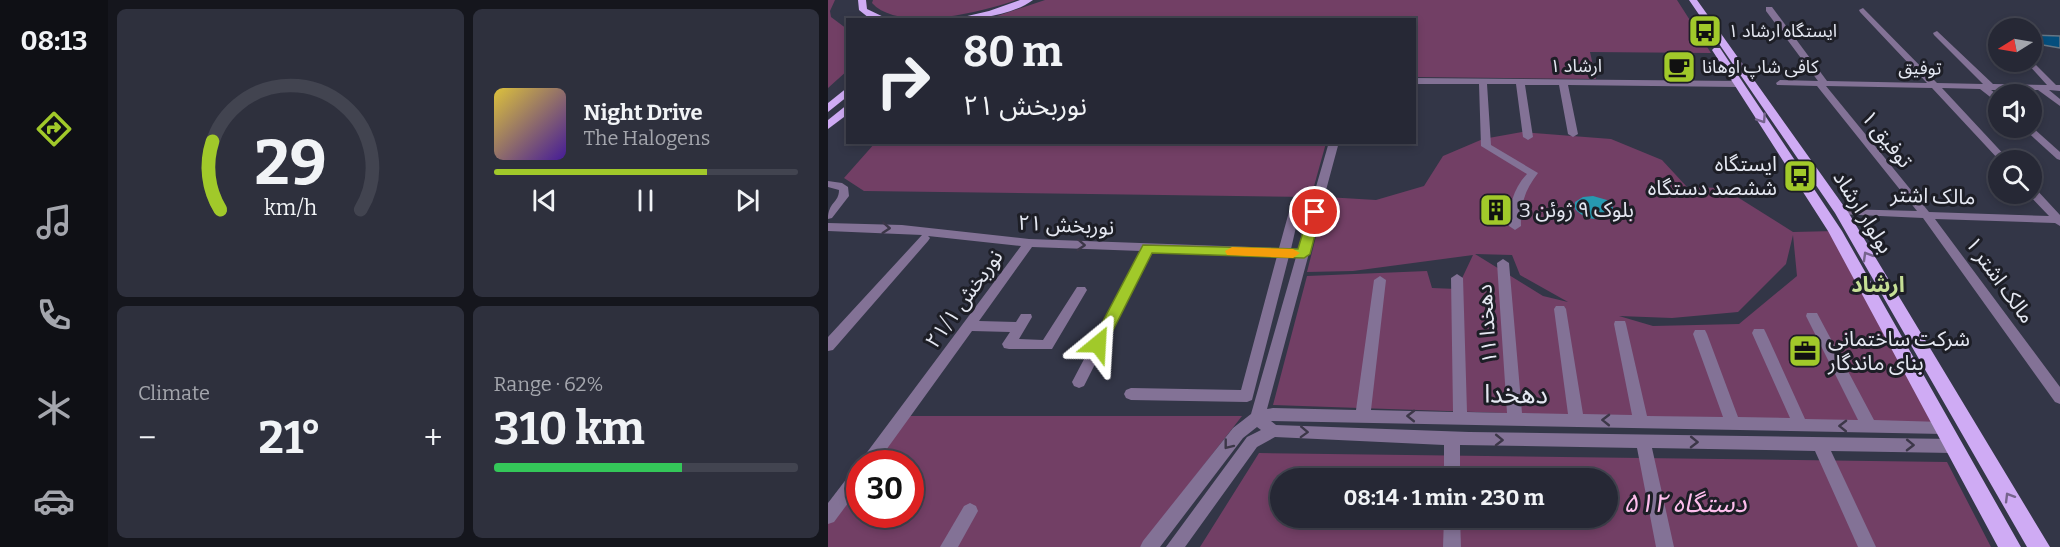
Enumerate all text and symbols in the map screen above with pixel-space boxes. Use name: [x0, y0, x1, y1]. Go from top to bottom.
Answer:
bus stop icon: ایستگاه ارشاد ۱: [1687, 13, 1723, 49]
north arrow: [1988, 18, 2042, 72]
map controls: [1988, 18, 2042, 204]
place label: ایستگاه ارشاد ۱: [1728, 20, 1837, 42]
text: 08:13: [21, 25, 87, 57]
text: 80 m: [963, 27, 1063, 77]
icon: right: [864, 42, 942, 120]
cafe icon: کافی شاپ اوهانا: [1661, 49, 1697, 85]
street label: ارشاد ۱: [1550, 55, 1602, 77]
place label: کافی شاپ اوهانا: [1702, 56, 1819, 79]
street label: توفیق: [1898, 57, 1942, 79]
button: sound: [1988, 84, 2042, 138]
text: نوربخش ۲۱: [963, 90, 1087, 122]
text: Night Drive: [584, 99, 703, 126]
street label: توفیق ۱: [1856, 105, 1918, 173]
icon: directions: [33, 108, 75, 150]
one-way arrow: [1755, 113, 1766, 124]
text: 29: [254, 126, 326, 201]
text: The Halogens: [584, 126, 710, 150]
button: search: [1988, 150, 2042, 204]
place label: ایستگاه ششصد دستگاه: [1648, 151, 1777, 201]
bus stop icon: ایستگاه ششصد دستگاه: [1782, 158, 1818, 194]
street label: بولوار ارشاد: [1827, 166, 1899, 258]
street label: مالک اشتر: [1889, 181, 1976, 210]
icon: previous: [528, 184, 561, 217]
icon: pause: [629, 184, 662, 217]
icon: next: [731, 184, 764, 217]
pin: [1289, 186, 1340, 237]
building icon: بلوک ۹ ژوئن 3: [1478, 192, 1514, 228]
text: km/h: [264, 195, 317, 221]
icon: arrive: [1298, 195, 1331, 228]
place label: بلوک ۹ ژوئن 3: [1519, 197, 1634, 223]
icon: music: [33, 201, 75, 243]
street label: نوربخش ۲۱: [1017, 209, 1115, 241]
one-way arrow: [882, 222, 891, 235]
street label: مالک اشتر ۱: [1960, 231, 2040, 329]
one-way arrow: [1076, 239, 1085, 252]
street label: نوربخش ۲۱/۱: [920, 245, 1008, 353]
one-way arrow: [1863, 252, 1874, 263]
district label: ارشاد: [1851, 271, 1905, 298]
street label: دهخدا ۱۱: [1471, 283, 1503, 365]
icon: phone: [33, 294, 75, 336]
position arrow: [1066, 312, 1130, 376]
place label: شرکت ساختمانی بنای ماندگار: [1827, 326, 1970, 376]
office icon: شرکت ساختمانی بنای ماندگار: [1787, 333, 1823, 369]
text: Range · 62%: [494, 372, 603, 396]
street label: دهخدا: [1484, 378, 1548, 411]
text: Climate: [138, 381, 210, 405]
icon: climate: [33, 387, 75, 429]
text: 310 km: [494, 402, 645, 456]
one-way arrow: [1407, 409, 1416, 422]
text: 21°: [259, 411, 321, 465]
one-way arrow: [1602, 414, 1611, 426]
text: −: [138, 418, 156, 458]
text: +: [424, 418, 443, 458]
one-way arrow: [1838, 419, 1847, 432]
one-way arrow: [1299, 426, 1308, 439]
one-way arrow: [1494, 434, 1503, 446]
one-way arrow: [1689, 436, 1698, 449]
one-way arrow: [1224, 439, 1235, 450]
one-way arrow: [1905, 439, 1914, 452]
speed limit sign: 30: [846, 450, 924, 528]
icon: car: [33, 480, 75, 522]
text: 08:14 · 1 min · 230 m: [1344, 484, 1544, 511]
park label: ۵۱۲ دستگاه: [1623, 488, 1747, 519]
one-way arrow: [2005, 493, 2016, 503]

